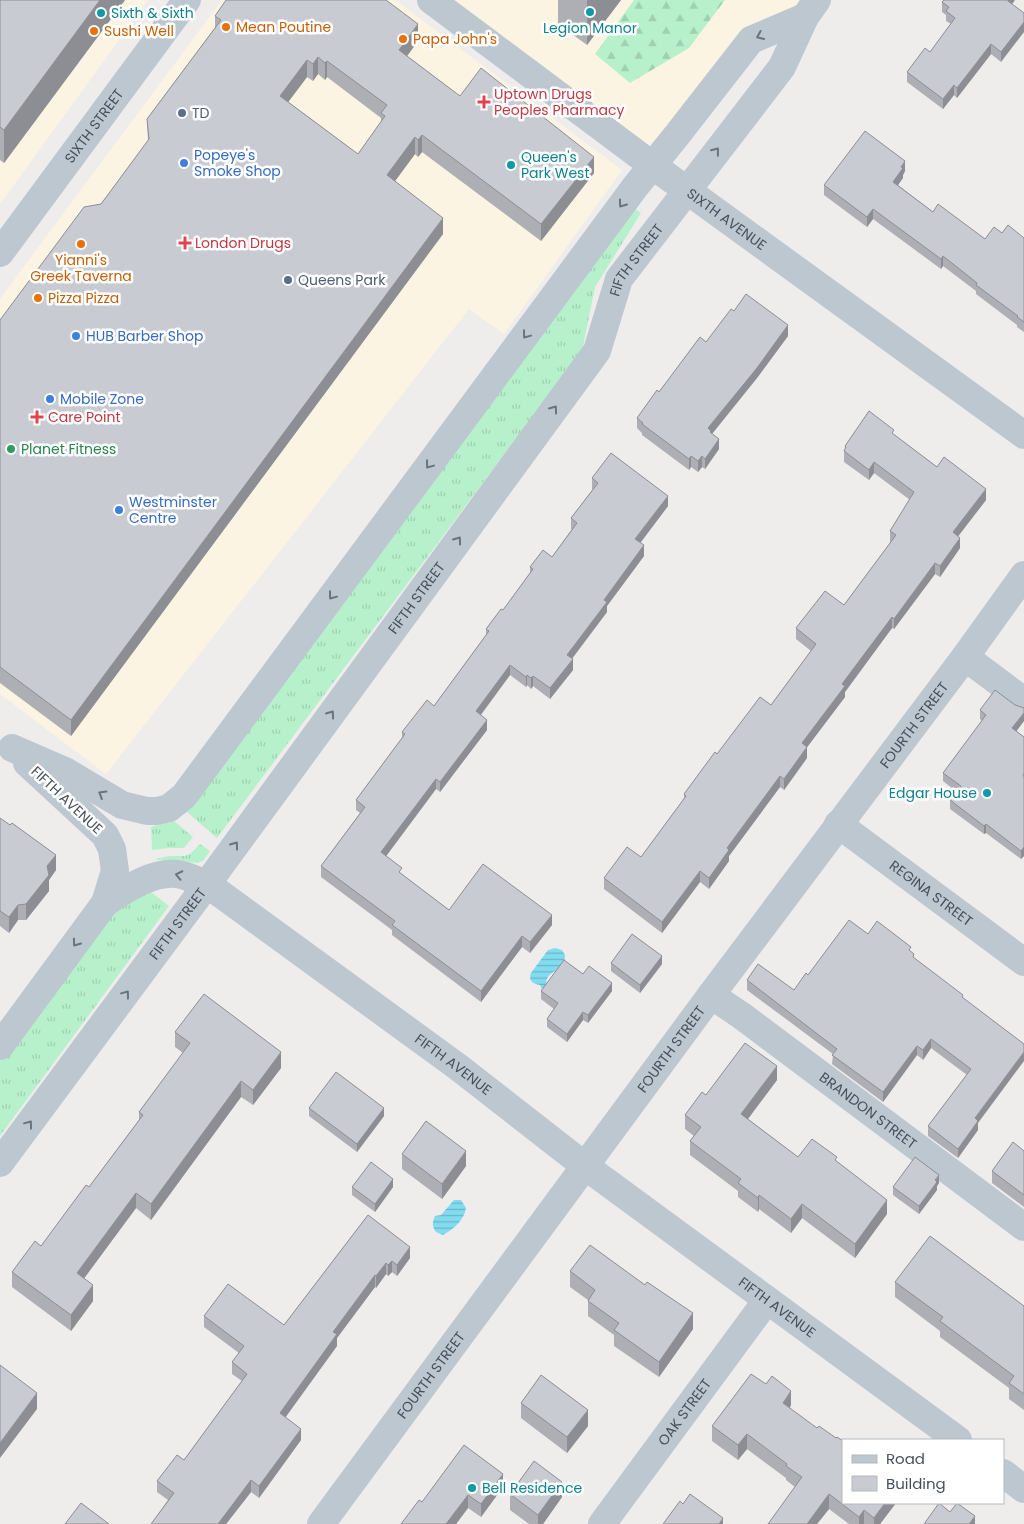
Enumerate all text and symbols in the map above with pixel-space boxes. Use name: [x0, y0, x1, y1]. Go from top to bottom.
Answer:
place label: Sixth & Sixth: [111, 3, 194, 23]
marker: Legion Manor: [584, 6, 596, 18]
marker: Sixth & Sixth: [95, 7, 107, 19]
place label: Mean Poutine: [236, 17, 331, 37]
place label: Legion Manor: [543, 18, 637, 38]
place label: Sushi Well: [104, 21, 174, 41]
marker: Mean Poutine: [220, 21, 232, 33]
marker: Sushi Well: [88, 25, 100, 37]
place label: Papa John's: [413, 29, 497, 49]
one-way arrow: [756, 29, 765, 40]
marker: Papa John's: [397, 33, 409, 45]
street label: SIXTH STREET: [60, 84, 128, 167]
place label: Uptown Drugs Peoples Pharmacy: [494, 84, 625, 120]
marker: Uptown Drugs Peoples Pharmacy: [478, 96, 490, 108]
place label: TD: [192, 103, 210, 123]
marker: TD: [176, 107, 188, 119]
place label: Popeye's Smoke Shop: [194, 145, 281, 181]
place label: Queen's Park West: [521, 147, 590, 183]
one-way arrow: [710, 147, 719, 157]
marker: Popeye's Smoke Shop: [178, 157, 190, 169]
marker: Queen's Park West: [505, 159, 517, 171]
street label: SIXTH AVENUE: [683, 183, 771, 255]
one-way arrow: [619, 198, 628, 208]
street label: FIFTH STREET: [604, 219, 668, 299]
place label: London Drugs: [195, 233, 291, 253]
marker: London Drugs: [179, 237, 191, 249]
marker: Yianni's Greek Taverna: [75, 238, 87, 250]
place label: Yianni's Greek Taverna: [30, 250, 132, 286]
place label: Queens Park: [298, 270, 386, 290]
marker: Queens Park: [282, 274, 294, 286]
place label: Pizza Pizza: [48, 288, 119, 308]
marker: Pizza Pizza: [32, 292, 44, 304]
place label: HUB Barber Shop: [86, 326, 203, 346]
one-way arrow: [523, 329, 532, 339]
marker: HUB Barber Shop: [70, 330, 82, 342]
place label: Mobile Zone: [60, 389, 144, 409]
marker: Mobile Zone: [44, 393, 56, 405]
one-way arrow: [548, 405, 557, 415]
place label: Care Point: [48, 407, 120, 427]
marker: Care Point: [30, 410, 44, 424]
place label: Planet Fitness: [21, 439, 116, 459]
marker: Planet Fitness: [5, 443, 17, 455]
one-way arrow: [426, 459, 435, 469]
place label: Westminster Centre: [129, 492, 217, 528]
marker: Westminster Centre: [113, 504, 125, 516]
one-way arrow: [452, 536, 461, 546]
street label: FIFTH STREET: [383, 557, 450, 638]
one-way arrow: [330, 590, 338, 599]
street label: FOURTH STREET: [875, 677, 953, 772]
one-way arrow: [325, 710, 334, 720]
street label: FIFTH AVENUE: [27, 762, 107, 838]
place label: Edgar House: [889, 783, 977, 803]
marker: Edgar House: [981, 787, 993, 799]
one-way arrow: [98, 790, 107, 800]
one-way arrow: [229, 841, 238, 851]
street label: REGINA STREET: [885, 855, 977, 931]
one-way arrow: [175, 871, 184, 881]
street label: FIFTH STREET: [144, 883, 211, 964]
one-way arrow: [74, 937, 82, 946]
one-way arrow: [120, 990, 129, 999]
street label: FOURTH STREET: [632, 1001, 710, 1097]
street label: FIFTH AVENUE: [411, 1029, 496, 1100]
street label: BRANDON STREET: [815, 1067, 921, 1154]
one-way arrow: [23, 1120, 32, 1130]
street label: FIFTH AVENUE: [735, 1272, 820, 1342]
street label: FOURTH STREET: [392, 1327, 470, 1423]
street label: OAK STREET: [653, 1374, 716, 1450]
legend: [842, 1439, 1004, 1504]
text: Road: [886, 1448, 925, 1469]
text: Building: [886, 1473, 946, 1494]
place label: Bell Residence: [482, 1478, 582, 1498]
marker: Bell Residence: [466, 1482, 478, 1494]

